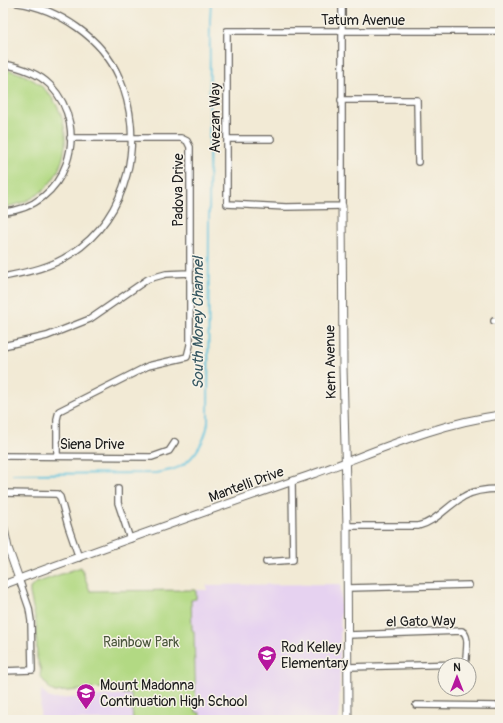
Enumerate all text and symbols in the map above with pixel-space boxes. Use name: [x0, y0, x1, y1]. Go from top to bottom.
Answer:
street label: Tatum Avenue: [321, 12, 405, 29]
street label: Avezan Way: [207, 83, 224, 153]
street label: Padova Drive: [170, 153, 187, 227]
water label: South Morey Channel: [189, 255, 208, 389]
street label: Kern Avenue: [321, 325, 340, 399]
street label: Siena Drive: [60, 436, 124, 453]
street label: Mantelli Drive: [206, 463, 286, 506]
street label: el Gato Way: [386, 612, 456, 631]
park label: Rainbow Park: [103, 634, 179, 651]
place label: Rod Kelley Elementary: [281, 639, 348, 672]
school or university icon: Rod Kelley Elementary: [256, 644, 278, 672]
north arrow: [437, 657, 477, 697]
text: N: [453, 661, 461, 674]
place label: Mount Madonna Continuation High School: [100, 677, 248, 710]
school or university icon: Mount Madonna Continuation High School: [75, 682, 97, 710]

